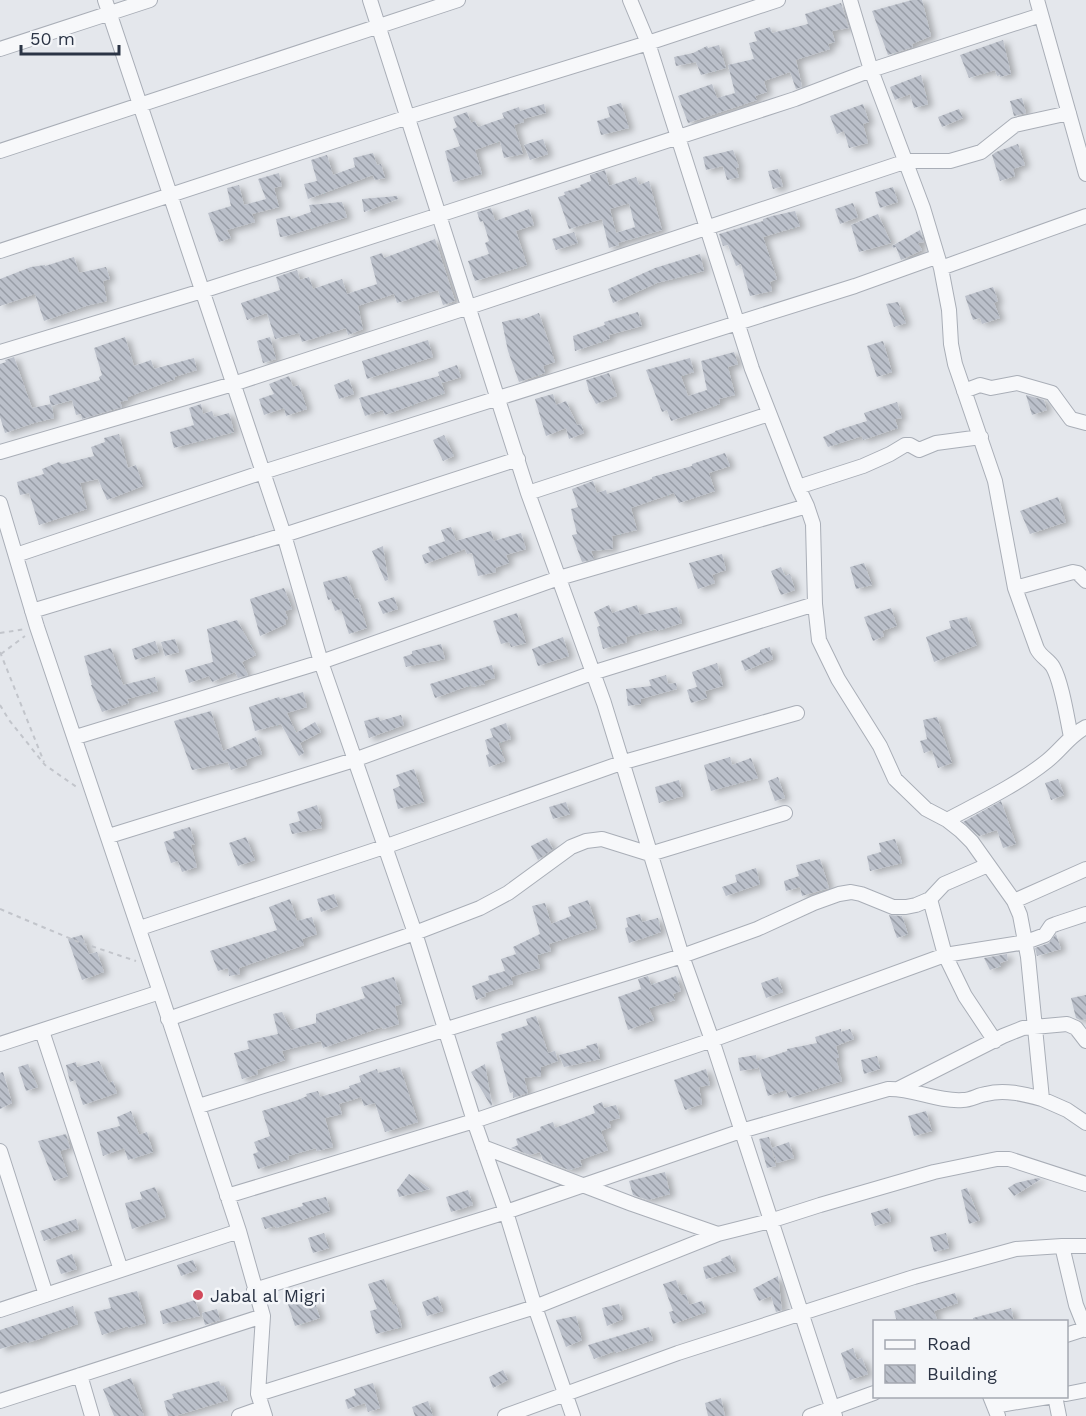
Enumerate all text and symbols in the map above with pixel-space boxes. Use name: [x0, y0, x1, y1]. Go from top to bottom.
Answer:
scale bar: [21, 18, 118, 56]
text: 50 m: [30, 28, 75, 49]
place label: Jabal al Migri: [210, 1285, 326, 1306]
marker: Jabal al Migri: [191, 1288, 205, 1302]
legend: [873, 1320, 1068, 1398]
text: Road: [927, 1333, 971, 1354]
text: Building: [927, 1363, 997, 1384]

